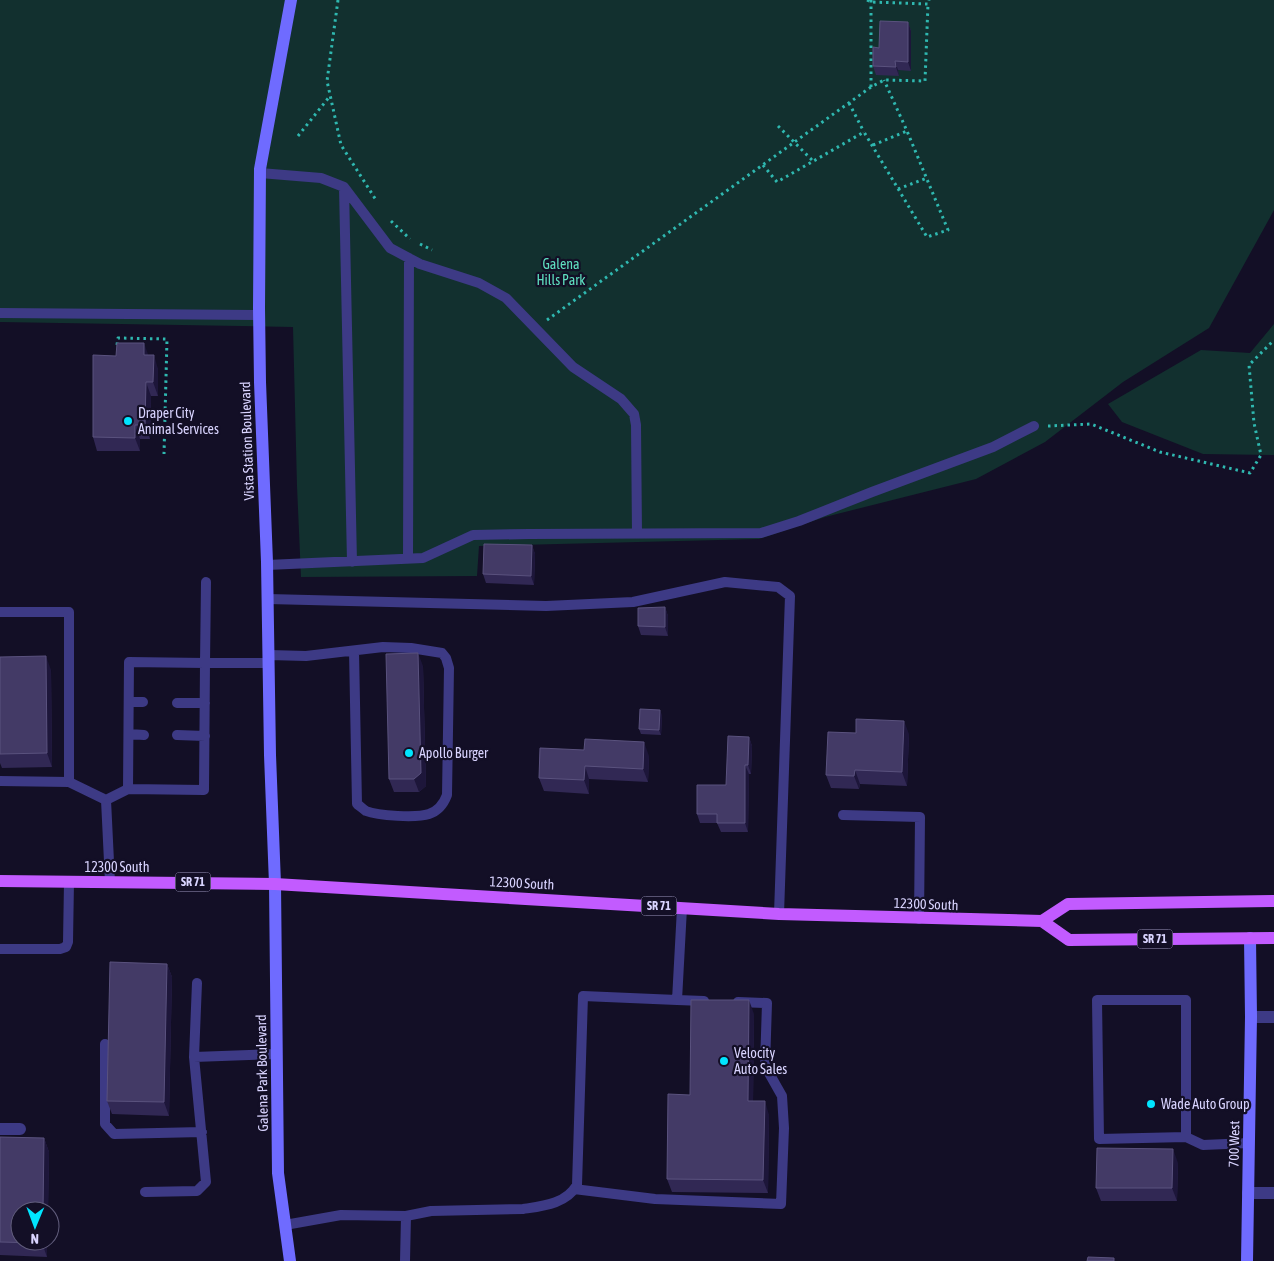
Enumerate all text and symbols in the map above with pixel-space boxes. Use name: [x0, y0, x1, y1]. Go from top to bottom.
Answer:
park label: Galena Hills Park: [536, 256, 586, 288]
street label: Vista Station Boulevard: [237, 381, 257, 501]
place label: Draper City Animal Services: [138, 405, 219, 437]
marker: Draper City Animal Services: [122, 415, 134, 427]
place label: Apollo Burger: [419, 745, 489, 761]
marker: Apollo Burger: [403, 747, 415, 759]
street label: 12300 South: [85, 859, 149, 875]
road number: SR 71: [176, 872, 210, 892]
street label: 12300 South: [489, 873, 555, 893]
street label: 12300 South: [893, 895, 959, 913]
road number: SR 71: [642, 896, 676, 916]
road number: SR 71: [1138, 930, 1172, 949]
street label: Galena Park Boulevard: [253, 1014, 271, 1132]
place label: Velocity Auto Sales: [734, 1045, 787, 1077]
marker: Velocity Auto Sales: [718, 1055, 730, 1067]
place label: Wade Auto Group: [1161, 1096, 1250, 1112]
marker: Wade Auto Group: [1145, 1098, 1157, 1110]
street label: 700 West: [1226, 1121, 1242, 1167]
north arrow: [10, 1201, 60, 1251]
text: N: [31, 1231, 39, 1247]

